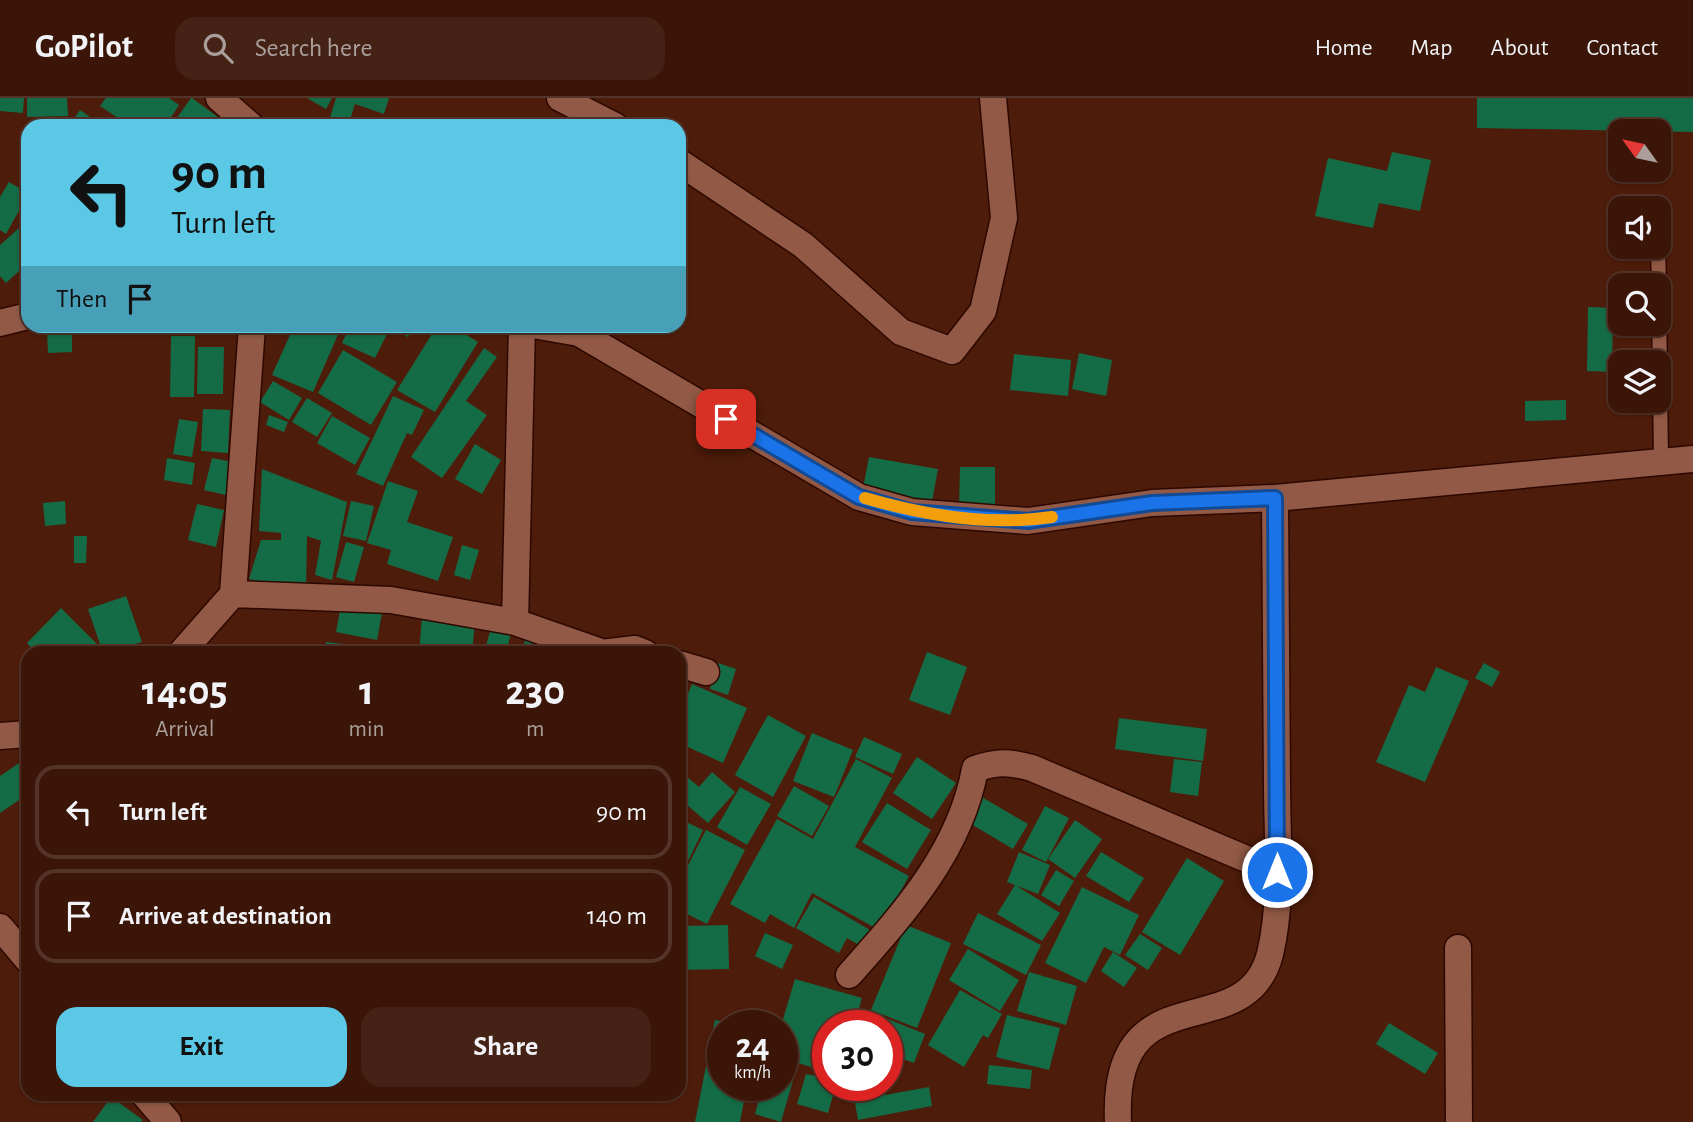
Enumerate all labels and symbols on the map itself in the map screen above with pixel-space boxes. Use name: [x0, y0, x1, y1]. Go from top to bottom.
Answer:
north arrow: [1608, 119, 1671, 182]
pin: [696, 389, 756, 449]
position arrow: [1240, 835, 1314, 909]
speed limit sign: 30: [812, 1010, 903, 1101]

